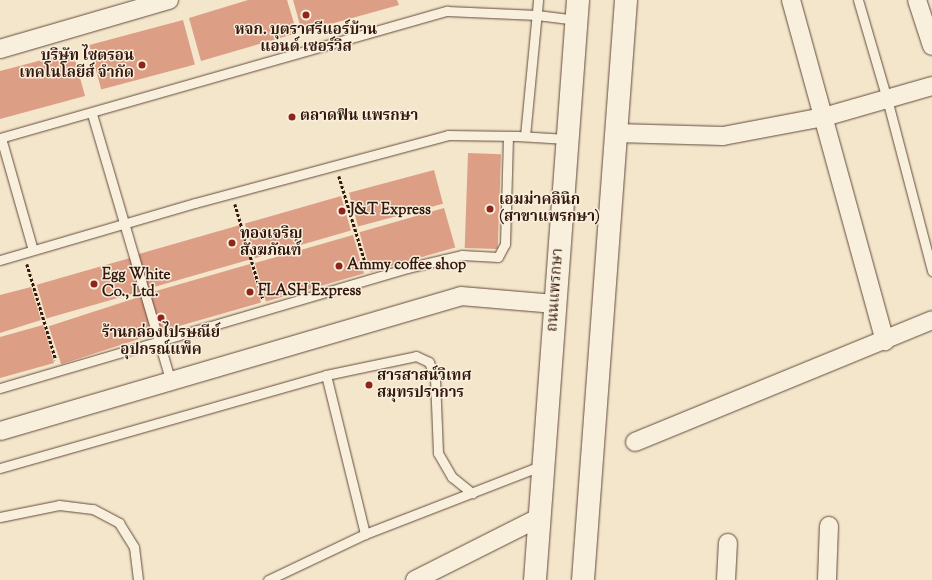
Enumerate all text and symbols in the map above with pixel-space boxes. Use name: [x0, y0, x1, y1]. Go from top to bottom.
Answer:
marker: หจก. บุตราศรีแอร์บ้าน แอนด์ เซอร์วิส: [301, 10, 311, 20]
place label: หจก. บุตราศรีแอร์บ้าน แอนด์ เซอร์วิส: [235, 21, 377, 56]
place label: บริษัท ไซตรอน เทคโนโลยีส์ จำกัด: [19, 47, 134, 82]
marker: บริษัท ไซตรอน เทคโนโลยีส์ จำกัด: [137, 60, 147, 70]
place label: ตลาดฟิน แพรกษา: [300, 108, 418, 126]
marker: ตลาดฟิน แพรกษา: [287, 112, 297, 122]
place label: เอมม่าคลินิก (สาขาแพรกษา): [499, 191, 600, 226]
place label: J&T Express: [350, 202, 431, 220]
marker: เอมม่าคลินิก (สาขาแพรกษา): [484, 203, 496, 215]
marker: J&T Express: [337, 206, 347, 216]
place label: ทองเจริญ สังฆภัณฑ์: [240, 225, 302, 260]
marker: ทองเจริญ สังฆภัณฑ์: [227, 238, 237, 248]
street label: ถนนแพรกษา: [544, 248, 568, 332]
place label: Ammy coffee shop: [347, 257, 466, 275]
marker: Ammy coffee shop: [334, 261, 344, 271]
place label: Egg White Co., Ltd.: [102, 266, 171, 301]
marker: Egg White Co., Ltd.: [89, 279, 99, 289]
place label: FLASH Express: [258, 283, 361, 301]
marker: FLASH Express: [245, 287, 255, 297]
marker: ร้านกล่องไปรษณีย์ อุปกรณ์แพ็ค: [156, 313, 166, 323]
place label: ร้านกล่องไปรษณีย์ อุปกรณ์แพ็ค: [102, 324, 220, 359]
place label: สารสาสน์วิเทศ สมุทรปราการ: [377, 367, 471, 402]
marker: สารสาสน์วิเทศ สมุทรปราการ: [364, 380, 374, 390]

